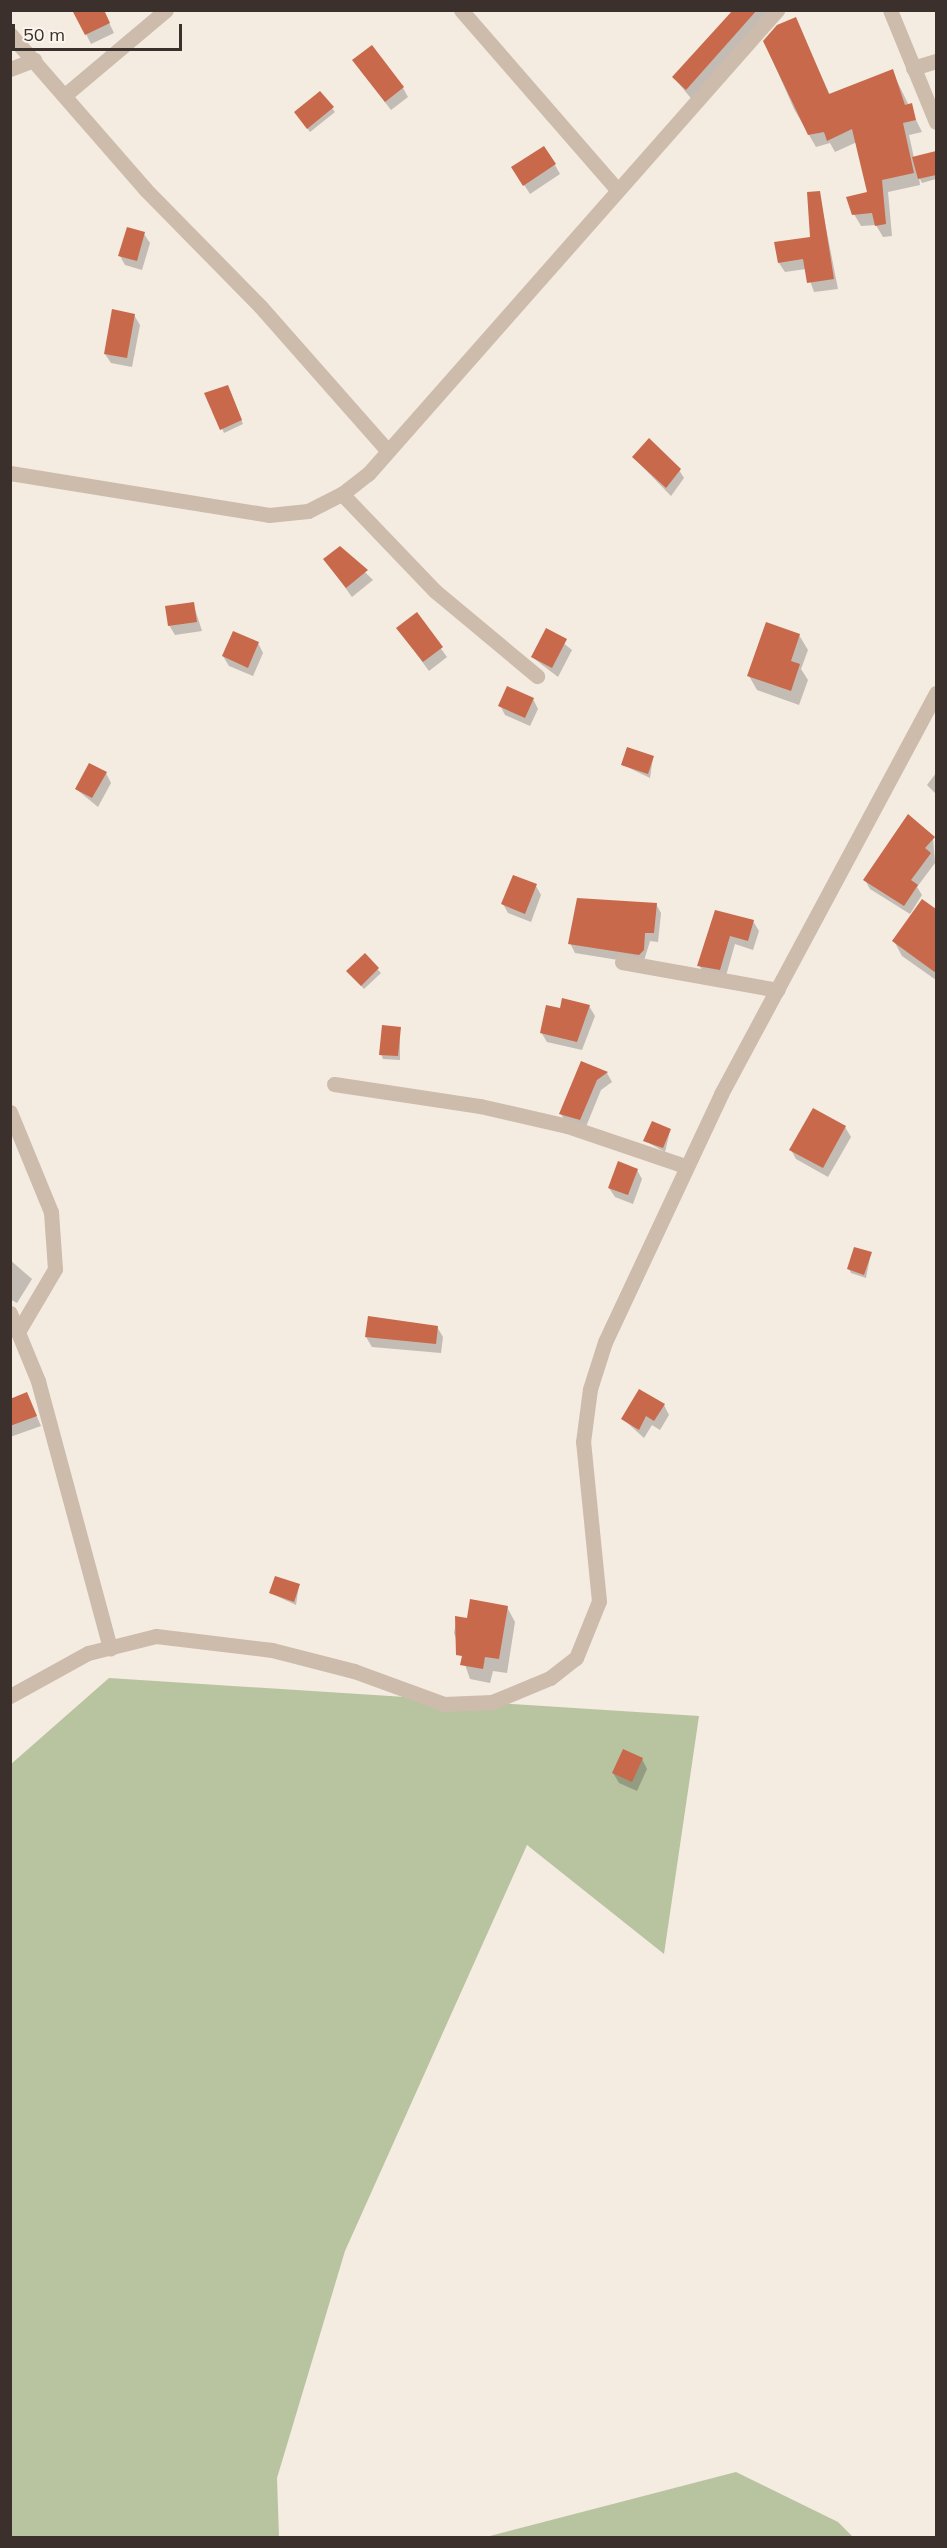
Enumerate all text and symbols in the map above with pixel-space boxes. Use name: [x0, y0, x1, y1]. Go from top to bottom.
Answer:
scale bar: [15, 12, 184, 50]
text: 50 m: [23, 23, 65, 46]

